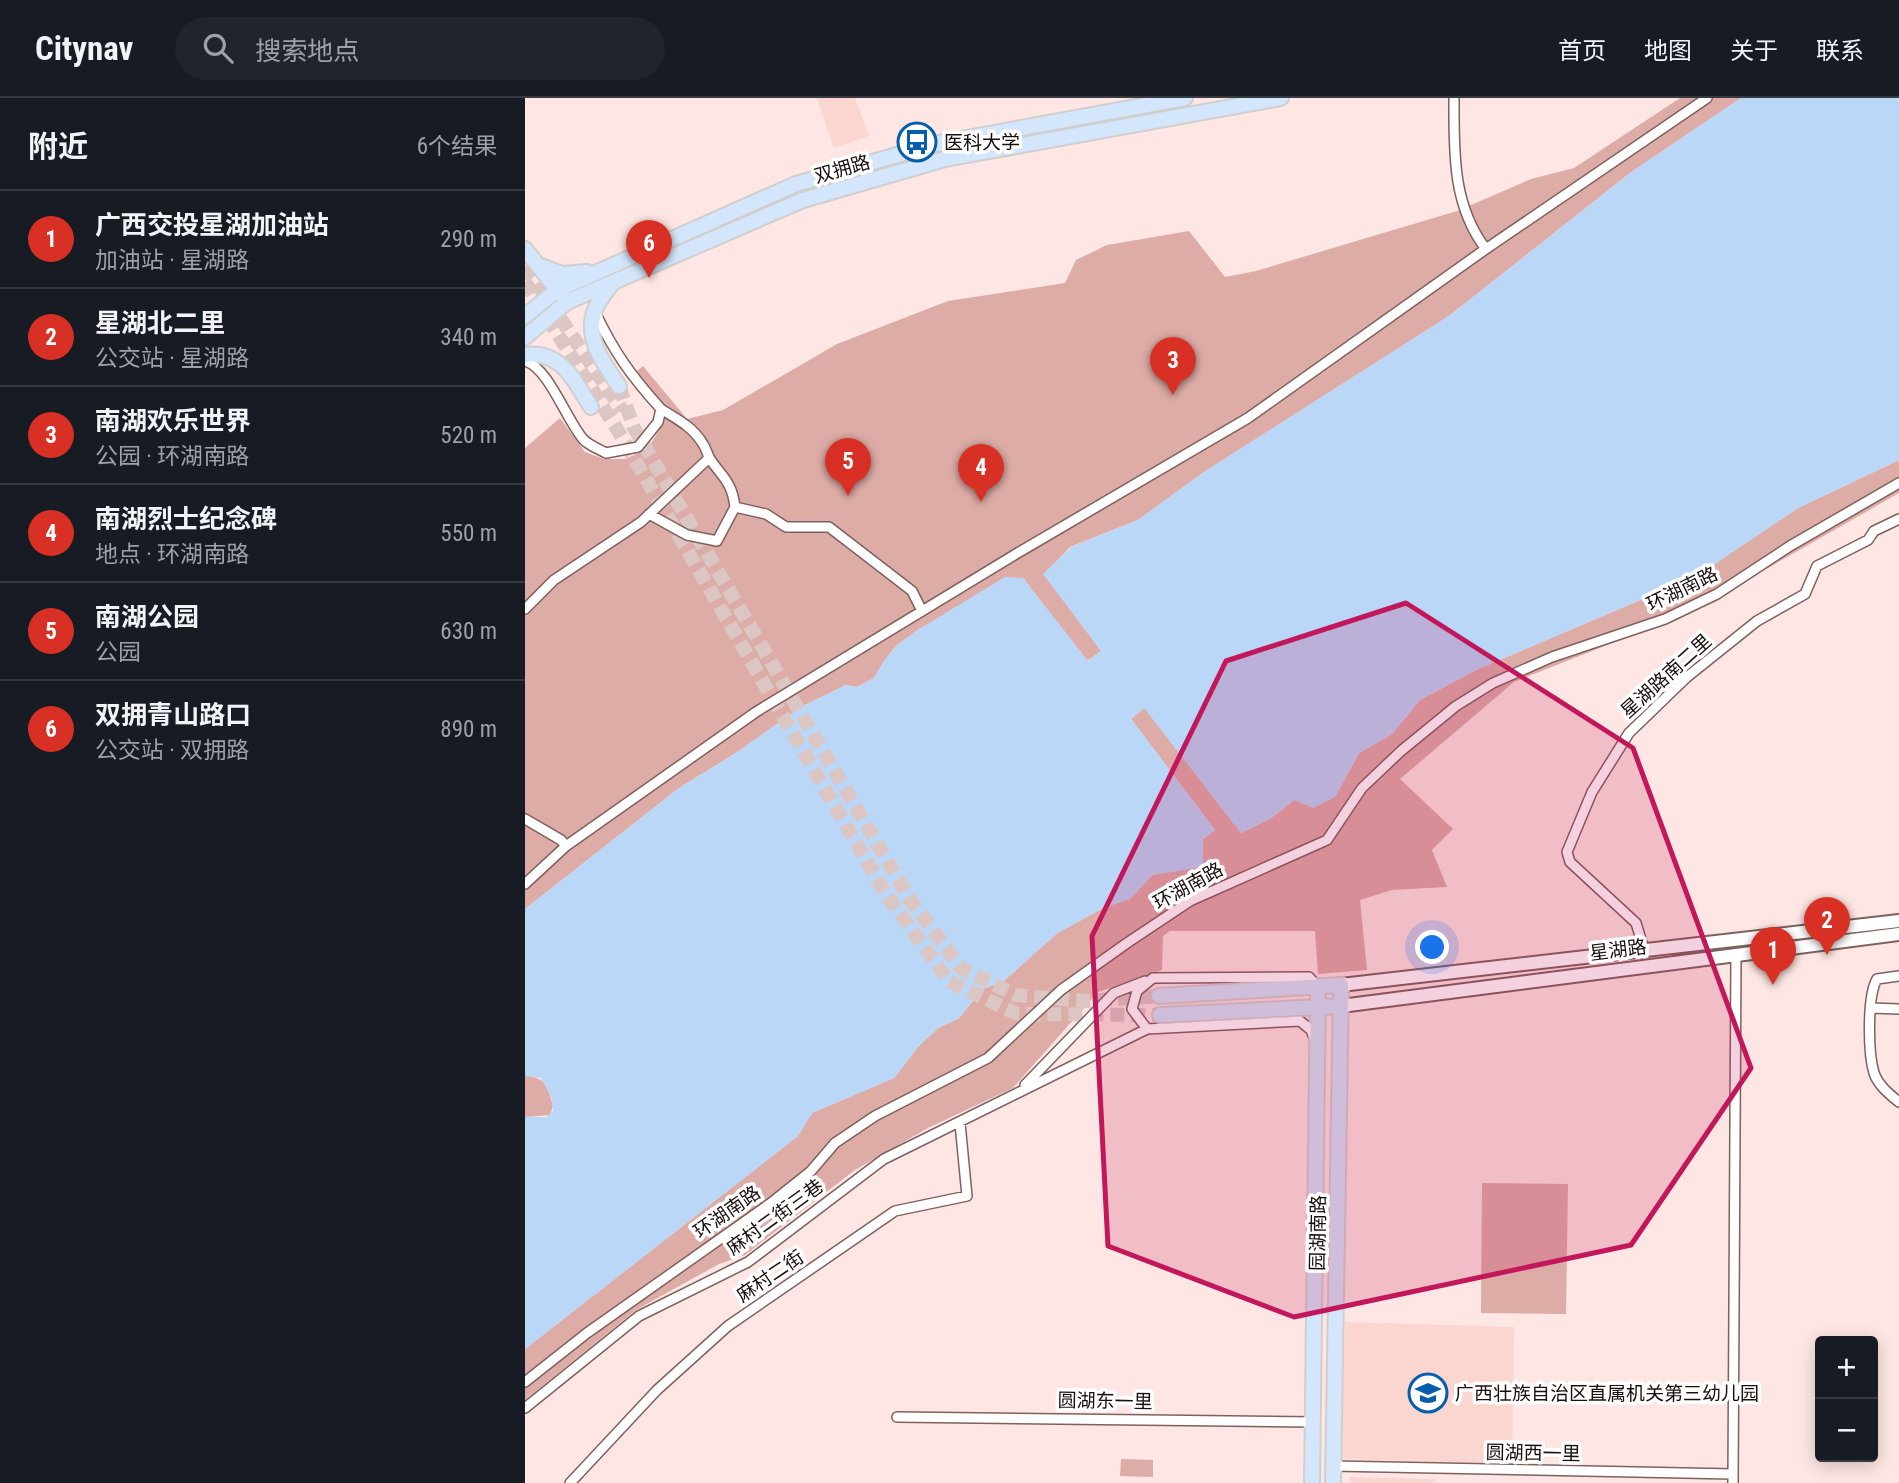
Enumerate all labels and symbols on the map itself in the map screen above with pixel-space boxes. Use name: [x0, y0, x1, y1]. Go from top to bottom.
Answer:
bus stop icon: 医科大学: [896, 121, 938, 163]
place label: 医科大学: [944, 131, 1020, 154]
street label: 双拥路: [811, 150, 873, 188]
pin: 6: [626, 220, 672, 278]
pin: 3: [1150, 337, 1196, 395]
pin: 5: [825, 438, 871, 496]
pin: 4: [958, 444, 1004, 502]
street label: 环湖南路: [1643, 562, 1721, 616]
street label: 星湖路南二里: [1616, 629, 1716, 723]
street label: 环湖南路: [1149, 858, 1227, 914]
pin: 2: [1804, 897, 1850, 955]
pin: 1: [1750, 927, 1796, 985]
your location: [1415, 930, 1449, 964]
street label: 星湖路: [1588, 935, 1648, 965]
street label: 麻村二街三巷: [722, 1174, 828, 1260]
street label: 环湖南路: [689, 1181, 765, 1243]
street label: 园湖南路: [1306, 1195, 1330, 1271]
street label: 麻村二街: [732, 1245, 808, 1307]
school or university icon: 广西壮族自治区直属机关第三幼儿园: [1407, 1372, 1449, 1414]
place label: 广西壮族自治区直属机关第三幼儿园: [1455, 1382, 1759, 1405]
street label: 圆湖东一里: [1057, 1389, 1153, 1413]
street label: 圆湖西一里: [1485, 1441, 1581, 1465]

